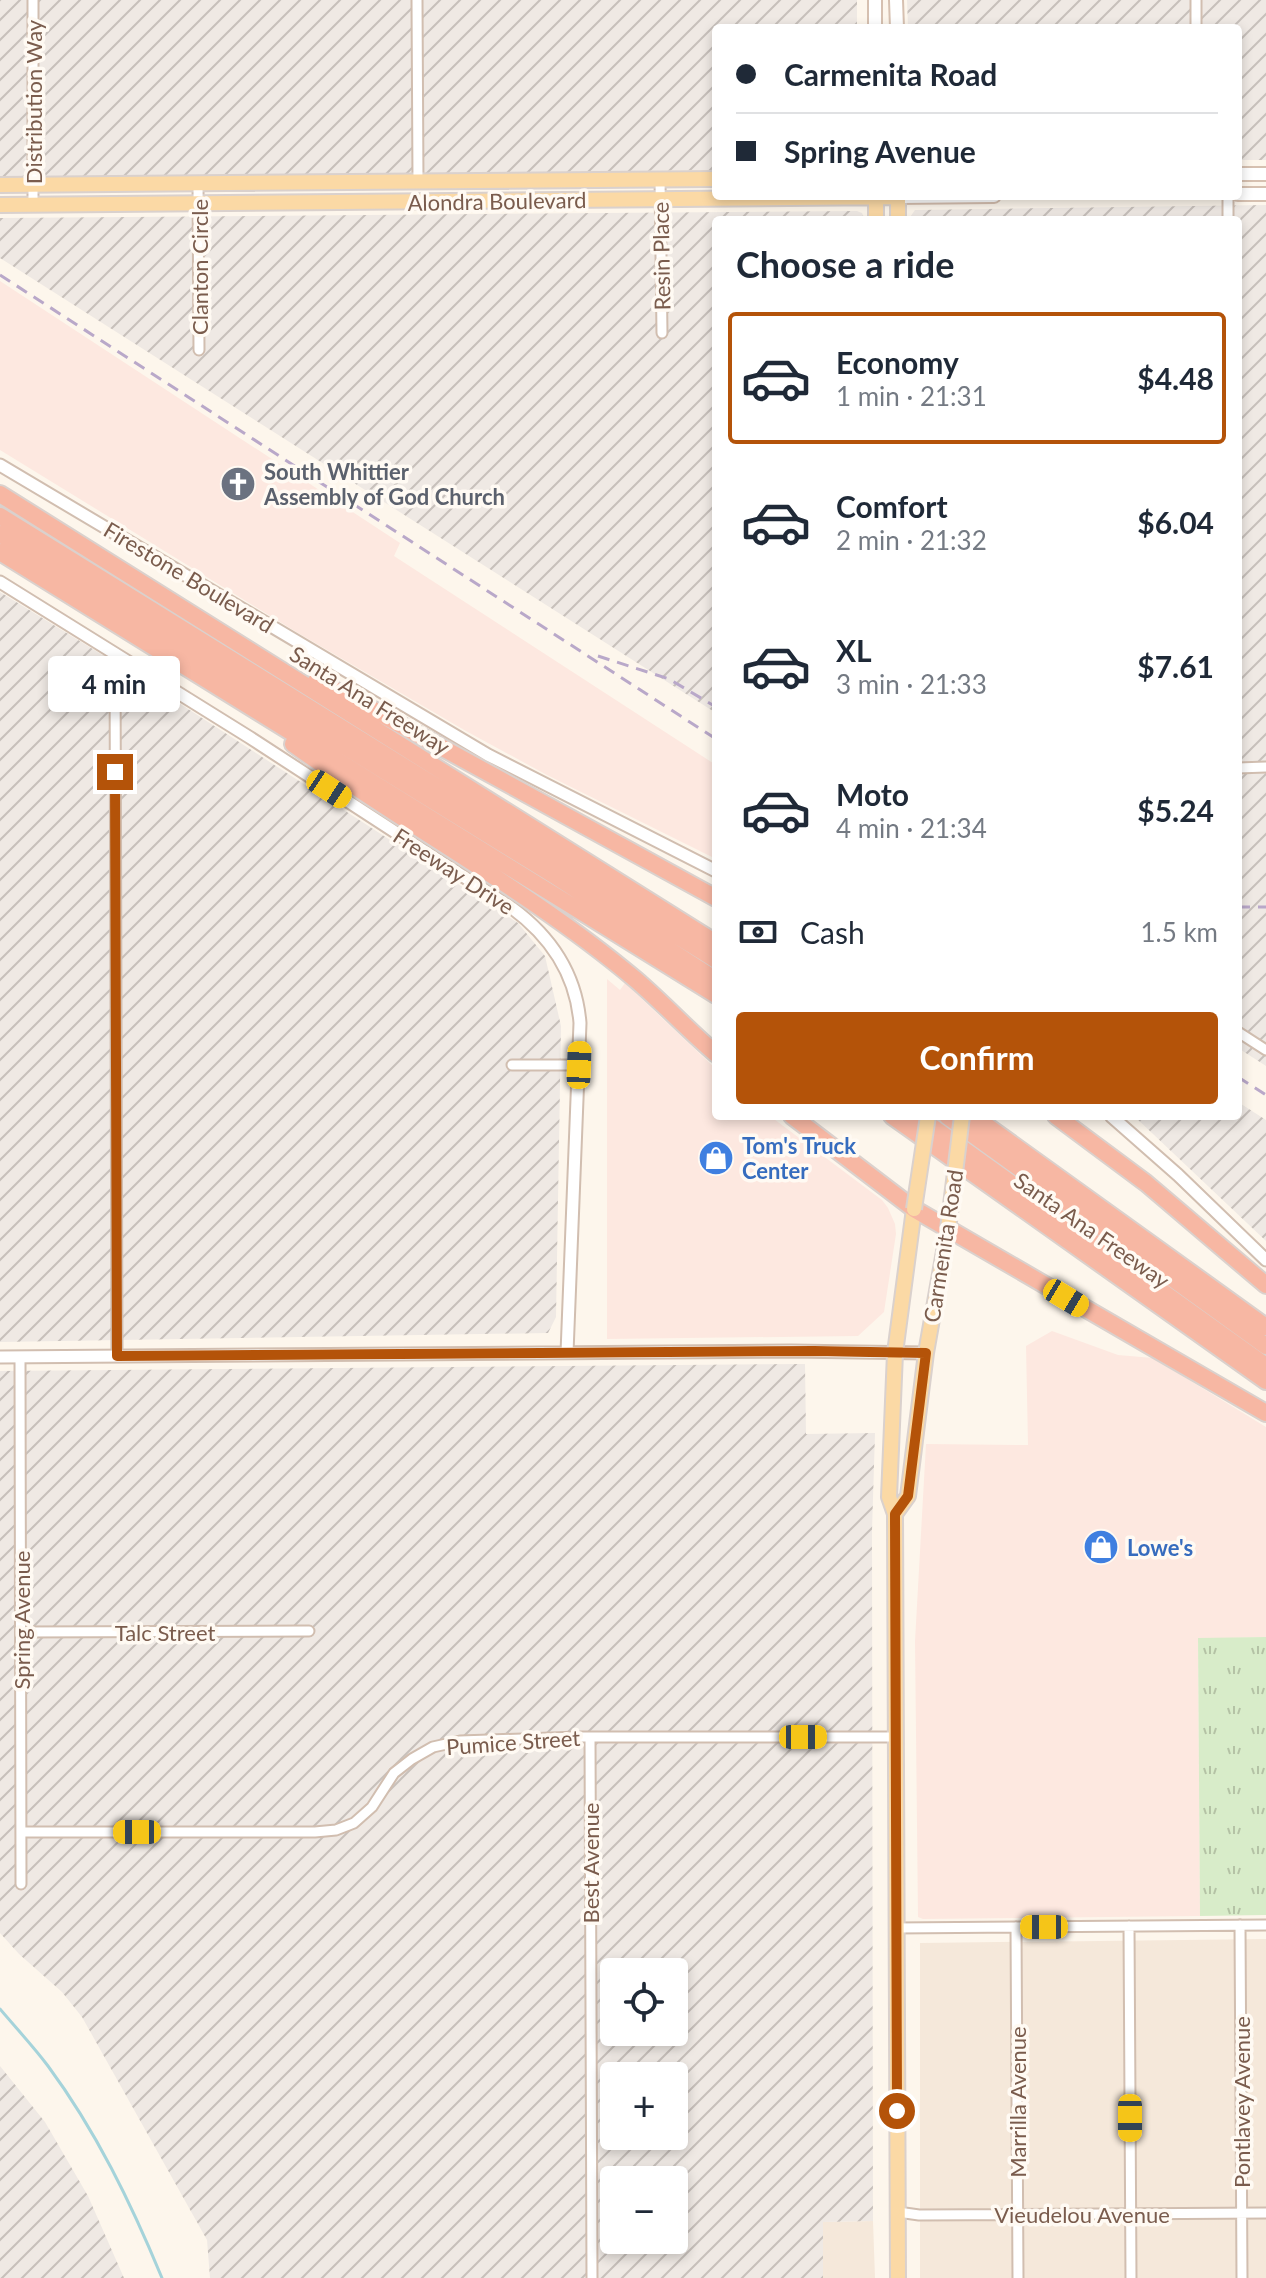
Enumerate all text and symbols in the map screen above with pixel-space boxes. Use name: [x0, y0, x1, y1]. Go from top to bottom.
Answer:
street label: Distribution Way: [20, 19, 47, 184]
text: Carmenita Road: [784, 56, 997, 92]
text: Spring Avenue: [784, 133, 976, 169]
street label: Alondra Boulevard: [407, 186, 587, 216]
street label: Clanton Circle: [186, 199, 213, 335]
street label: Resin Place: [647, 201, 675, 311]
text: Choose a ride: [736, 242, 955, 286]
icon: car: [740, 342, 812, 414]
text: Economy: [836, 344, 959, 380]
text: $4.48: [1137, 360, 1214, 396]
text: 1 min · 21:31: [836, 380, 987, 412]
place label: South Whittier Assembly of God Church: [263, 458, 505, 510]
church icon: South Whittier Assembly of God Church: [219, 465, 257, 503]
icon: car: [740, 486, 812, 558]
text: Comfort: [836, 488, 948, 524]
text: $6.04: [1137, 504, 1214, 540]
street label: Firestone Boulevard: [99, 516, 279, 638]
text: 2 min · 21:32: [836, 524, 987, 556]
icon: car: [740, 630, 812, 702]
text: XL: [836, 632, 872, 668]
street label: Santa Ana Freeway: [285, 640, 456, 760]
text: $7.61: [1137, 648, 1214, 684]
callout: 4 min: [49, 656, 181, 712]
text: 4 min: [82, 668, 146, 700]
text: 3 min · 21:33: [836, 668, 987, 700]
route end: [97, 754, 133, 790]
car: [302, 766, 356, 812]
icon: car: [740, 774, 812, 846]
text: Moto: [836, 776, 909, 812]
text: $5.24: [1137, 792, 1214, 828]
text: 4 min · 21:34: [836, 812, 987, 844]
street label: Freeway Drive: [388, 822, 520, 920]
icon: cash: [736, 910, 780, 954]
text: Cash: [800, 914, 865, 950]
text: 1.5 km: [1140, 916, 1218, 948]
button: Confirm: [736, 1012, 1218, 1104]
car: [566, 1041, 592, 1089]
place label: Tom's Truck Center: [742, 1132, 856, 1184]
shop icon: Tom's Truck Center: [697, 1139, 735, 1177]
street label: Santa Ana Freeway: [1009, 1166, 1175, 1294]
street label: Carmenita Road: [918, 1168, 968, 1324]
car: [1039, 1275, 1093, 1321]
shop icon: Lowe's: [1082, 1528, 1120, 1566]
place label: Lowe's: [1127, 1534, 1193, 1561]
street label: Spring Avenue: [8, 1551, 35, 1689]
street label: Talc Street: [115, 1619, 215, 1646]
street label: Pumice Street: [445, 1724, 581, 1760]
car: [779, 1725, 827, 1749]
street label: Best Avenue: [577, 1803, 604, 1923]
car: [113, 1820, 161, 1844]
car: [1020, 1915, 1068, 1939]
map controls: [600, 1958, 688, 2254]
button: locate: [600, 1958, 688, 2046]
street label: Pontlavey Avenue: [1228, 2016, 1255, 2188]
street label: Marrilla Avenue: [1004, 2026, 1031, 2178]
button: +: [600, 2062, 688, 2150]
route start: [879, 2093, 915, 2129]
car: [1118, 2094, 1142, 2142]
button: −: [600, 2166, 688, 2254]
street label: Vieudelou Avenue: [994, 2201, 1170, 2228]

